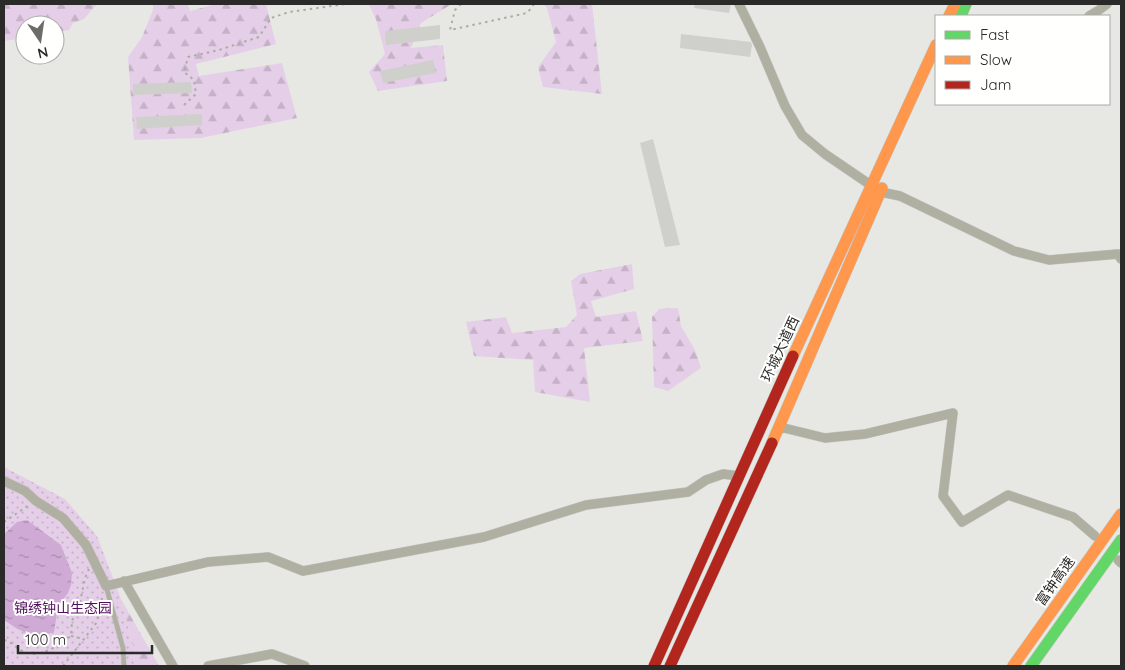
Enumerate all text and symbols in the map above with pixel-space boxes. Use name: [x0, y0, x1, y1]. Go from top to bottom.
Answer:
north arrow: [15, 15, 65, 65]
legend: [935, 15, 1110, 105]
text: Fast: [980, 25, 1009, 44]
text: N: [36, 43, 50, 63]
text: Slow: [980, 50, 1012, 69]
text: Jam: [980, 75, 1011, 94]
street label: 环城大道西: [757, 313, 803, 385]
street label: 富钟高速: [1032, 553, 1078, 609]
park label: 锦绣钟山生态园: [14, 599, 112, 617]
scale bar: [18, 622, 151, 654]
text: 100 m: [25, 630, 66, 649]

